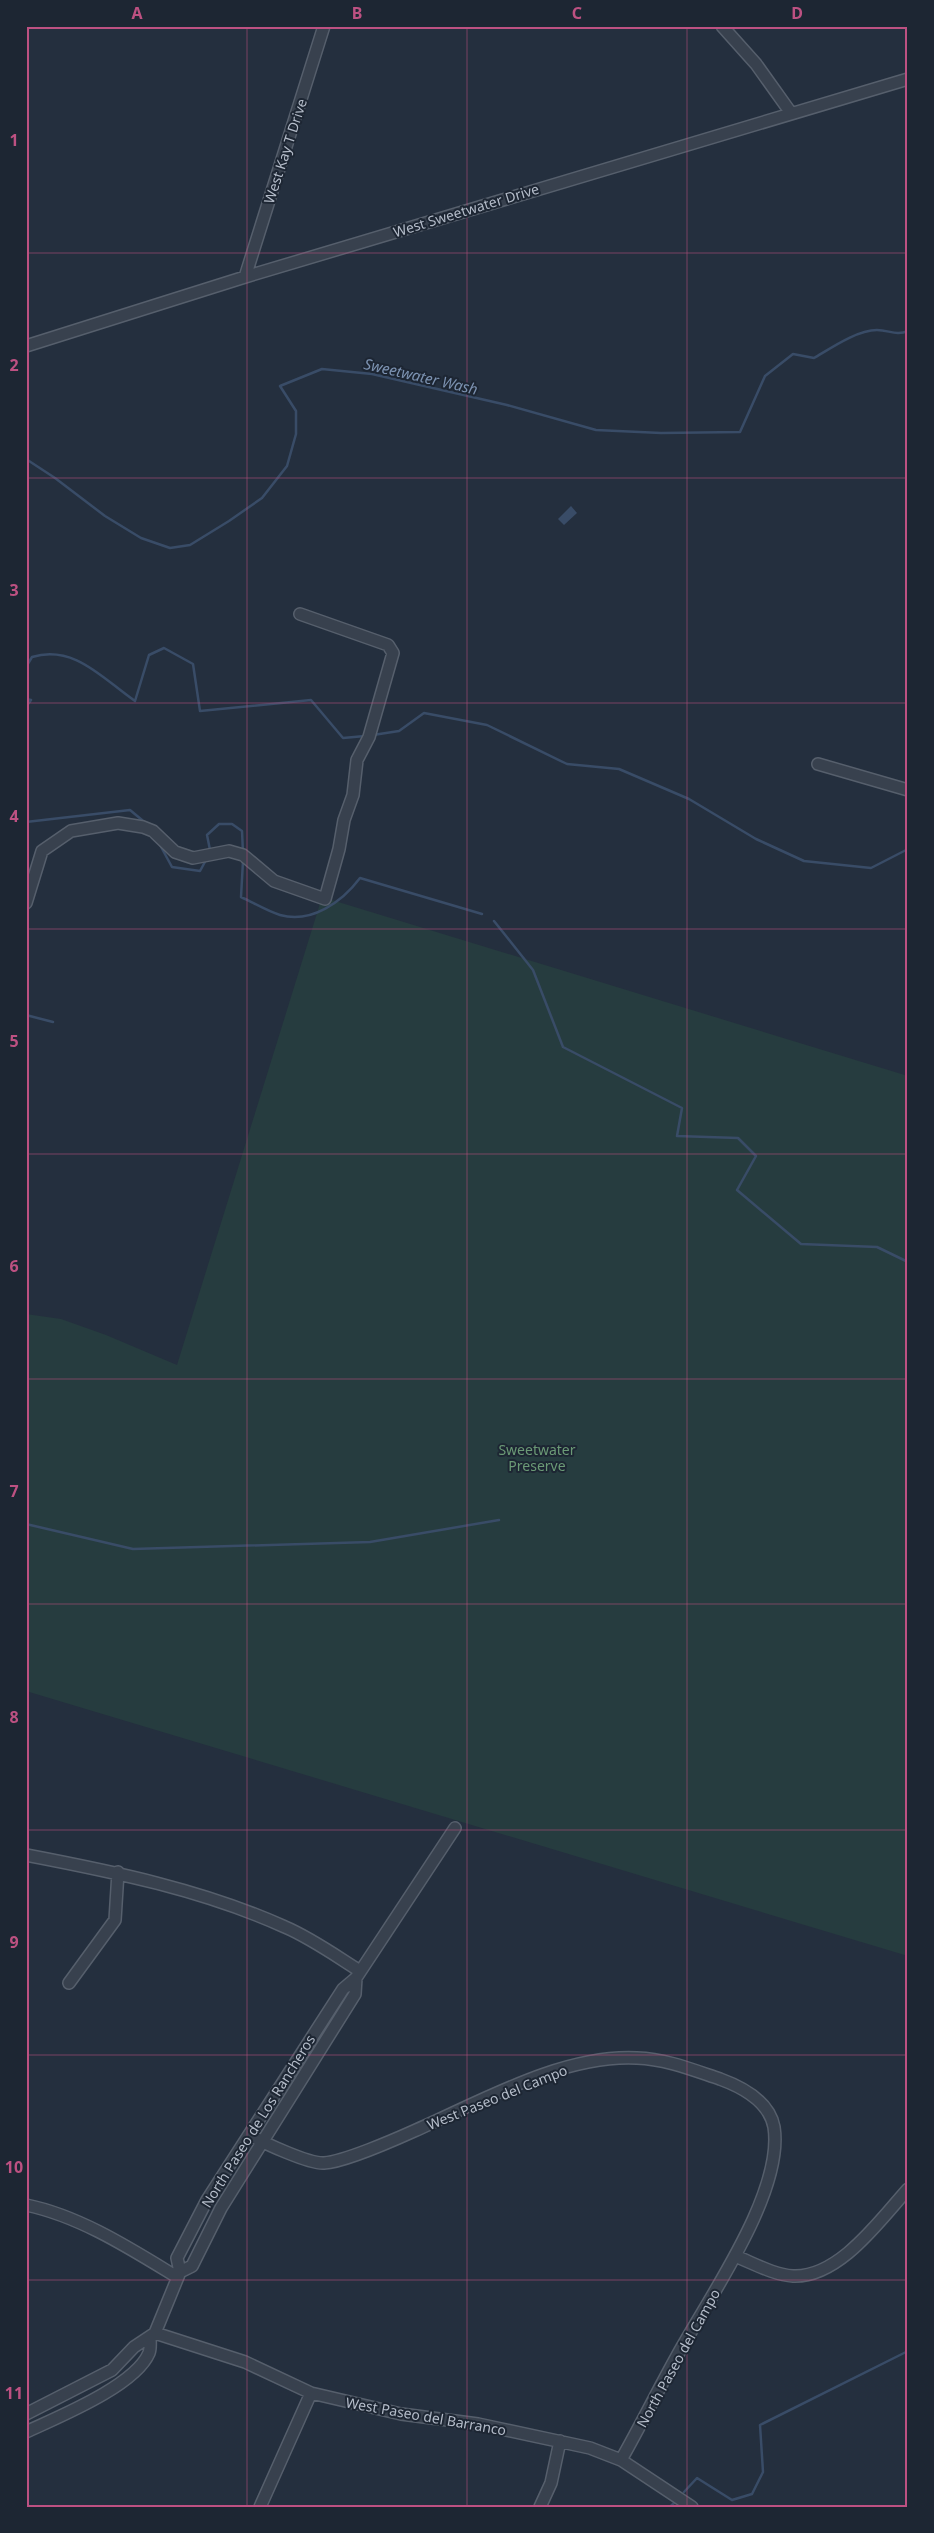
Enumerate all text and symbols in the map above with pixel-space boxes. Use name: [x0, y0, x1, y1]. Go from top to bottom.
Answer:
text: A: [131, 2, 143, 24]
text: B: [352, 2, 362, 24]
text: C: [572, 2, 582, 24]
text: D: [791, 2, 803, 24]
street label: West Kay T Drive: [259, 96, 311, 206]
text: 1: [9, 129, 19, 151]
street label: West Sweetwater Drive: [391, 179, 541, 241]
water label: Sweetwater Wash: [362, 353, 480, 399]
text: 2: [9, 354, 19, 376]
text: 3: [9, 579, 19, 601]
text: 4: [9, 805, 19, 827]
text: 5: [9, 1030, 19, 1052]
text: 6: [9, 1255, 19, 1277]
park label: Sweetwater Preserve: [498, 1440, 576, 1475]
text: 7: [9, 1480, 19, 1502]
text: 8: [9, 1706, 19, 1728]
text: 9: [9, 1931, 19, 1953]
street label: North Paseo de Los Rancheros: [197, 2031, 319, 2211]
street label: West Paseo del Campo: [424, 2060, 570, 2134]
text: 10: [5, 2156, 23, 2178]
street label: North Paseo del Campo: [632, 2285, 724, 2431]
text: 11: [5, 2382, 23, 2404]
street label: West Paseo del Barranco: [344, 2393, 508, 2439]

